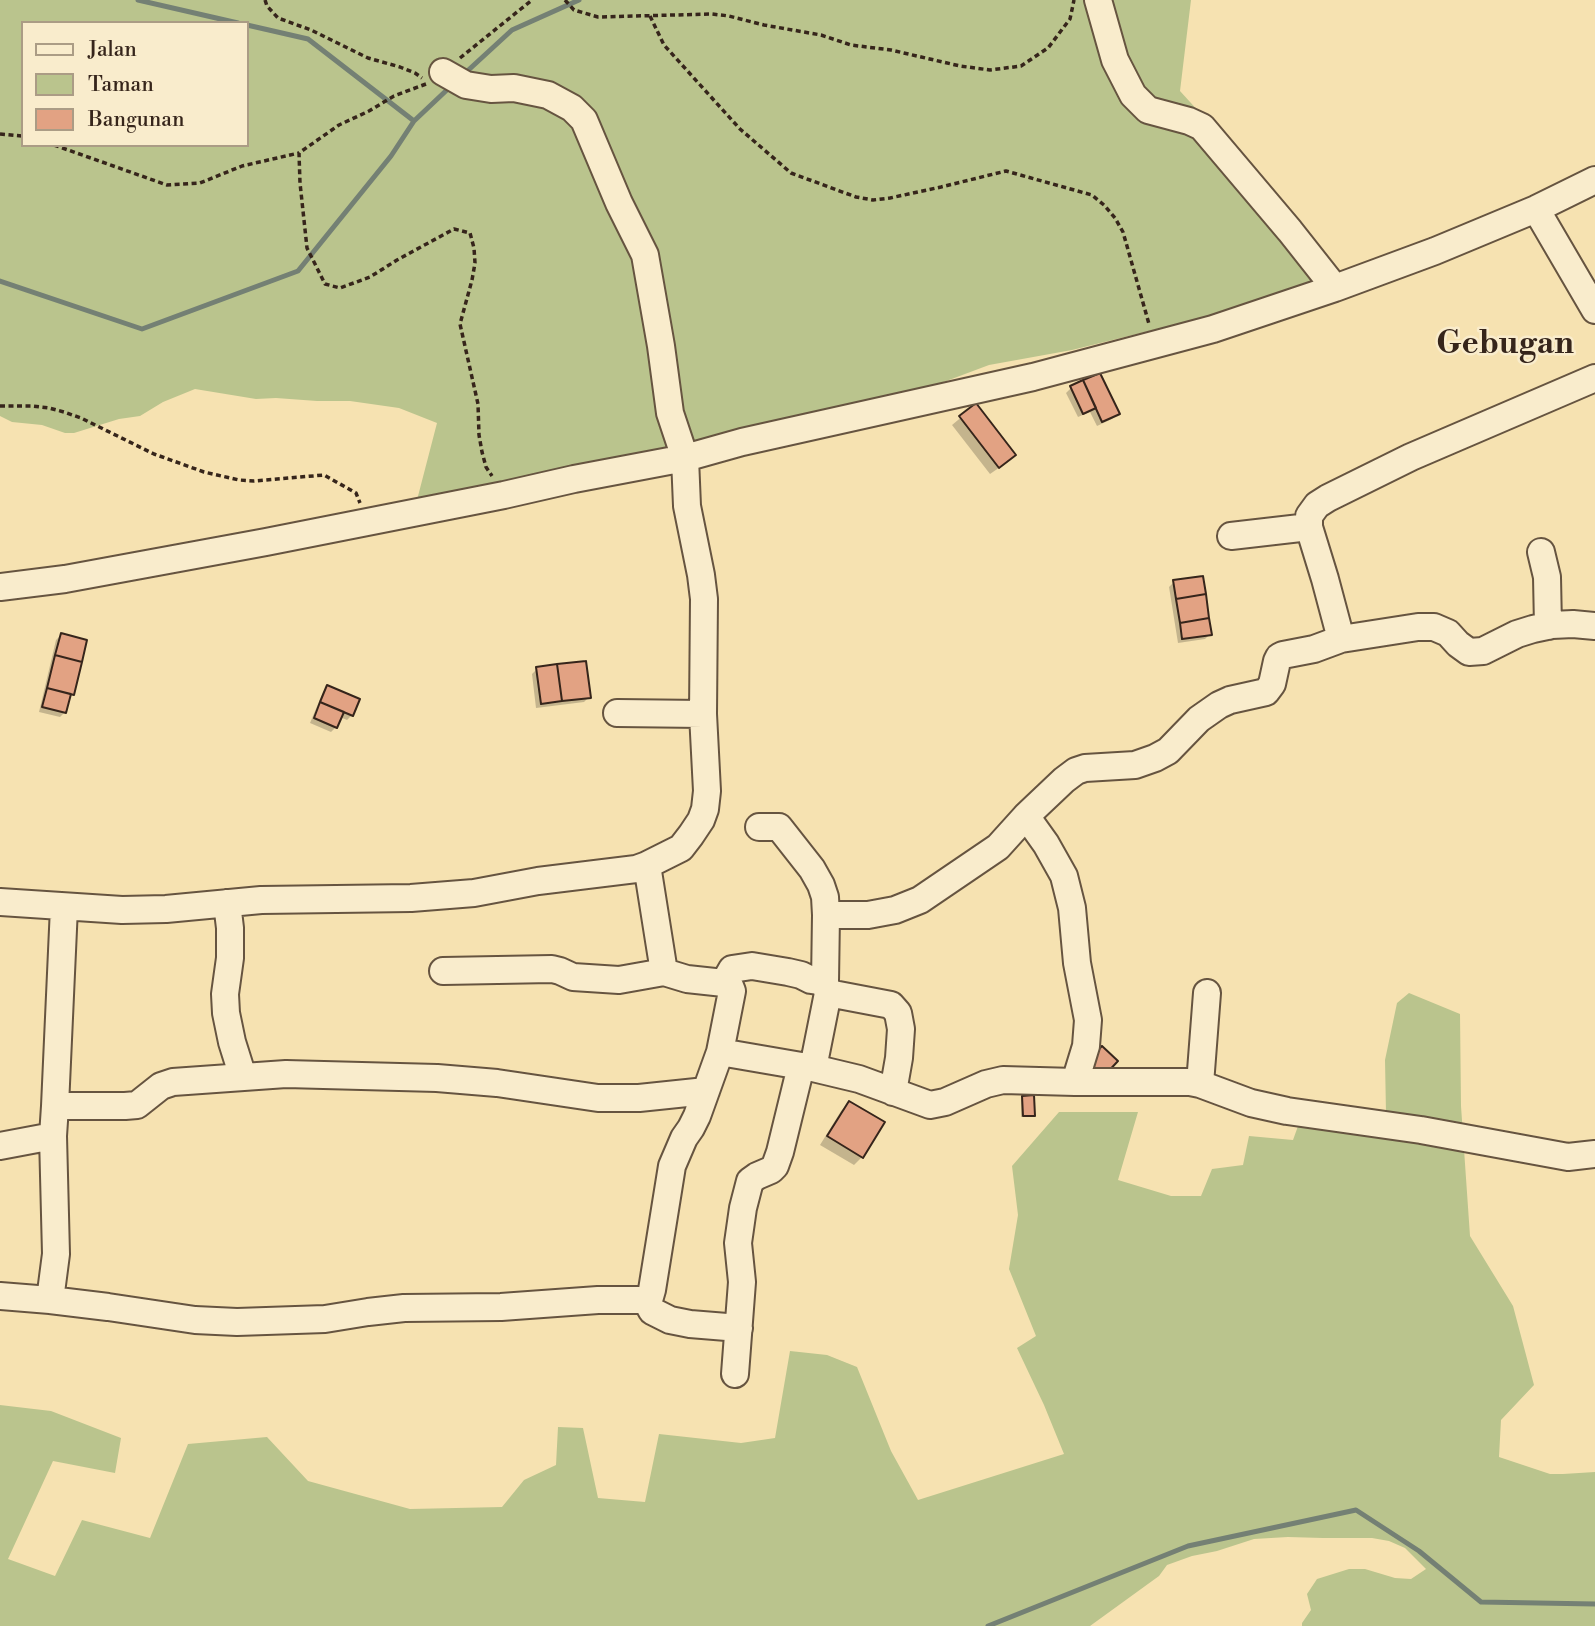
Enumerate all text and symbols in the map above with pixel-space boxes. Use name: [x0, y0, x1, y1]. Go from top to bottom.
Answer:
legend: [21, 21, 248, 147]
text: Jalan: [88, 37, 137, 63]
text: Taman: [88, 72, 154, 98]
text: Bangunan: [88, 107, 184, 133]
district label: Gebugan: [1436, 326, 1574, 364]

